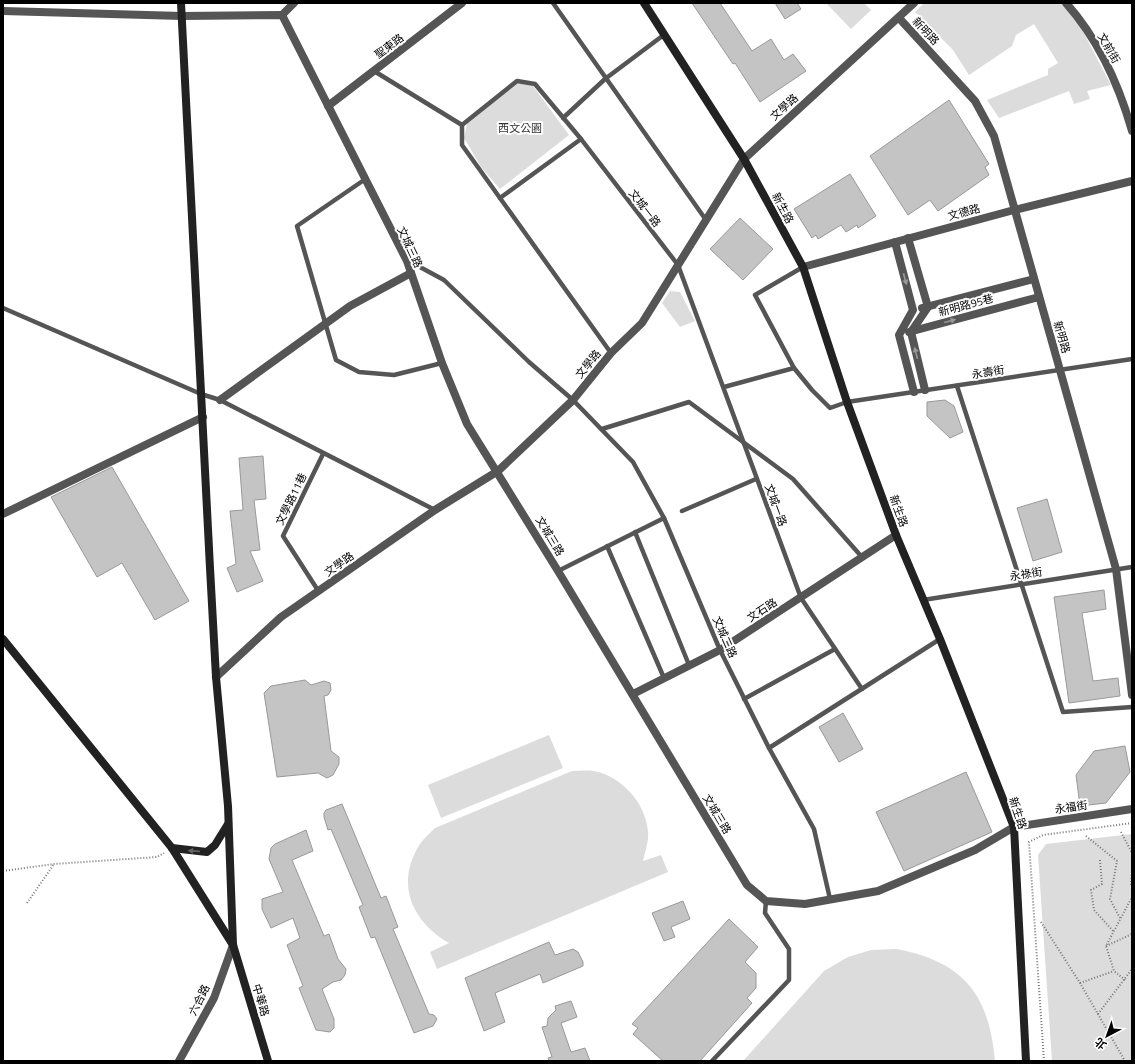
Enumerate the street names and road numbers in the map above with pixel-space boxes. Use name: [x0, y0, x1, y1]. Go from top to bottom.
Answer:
street label: 新明路: [909, 13, 943, 49]
street label: 聖東路: [371, 30, 407, 62]
street label: 文前街: [1094, 30, 1124, 66]
street label: 文學路: [766, 90, 802, 124]
street label: 文城一路: [625, 186, 665, 230]
street label: 新生路: [768, 190, 798, 226]
street label: 文德路: [946, 200, 982, 224]
street label: 文城三路: [393, 224, 427, 270]
street label: 新明路95巷: [937, 290, 995, 320]
street label: 新明路: [1050, 319, 1074, 355]
street label: 文學路: [571, 346, 605, 382]
street label: 永壽街: [970, 362, 1006, 382]
street label: 文學路11巷: [271, 470, 311, 528]
street label: 文城一路: [761, 482, 791, 528]
street label: 新生路: [886, 493, 912, 529]
street label: 文城三路: [532, 513, 568, 559]
street label: 文學路: [321, 548, 357, 580]
street label: 永祿街: [1008, 564, 1044, 584]
street label: 文石路: [744, 594, 780, 626]
street label: 文城二路: [709, 614, 741, 660]
street label: 文城三路: [699, 791, 735, 837]
street label: 新生路: [1005, 795, 1031, 831]
street label: 永福街: [1054, 797, 1088, 817]
street label: 六合路: [185, 982, 213, 1018]
street label: 中華路: [249, 982, 273, 1018]

